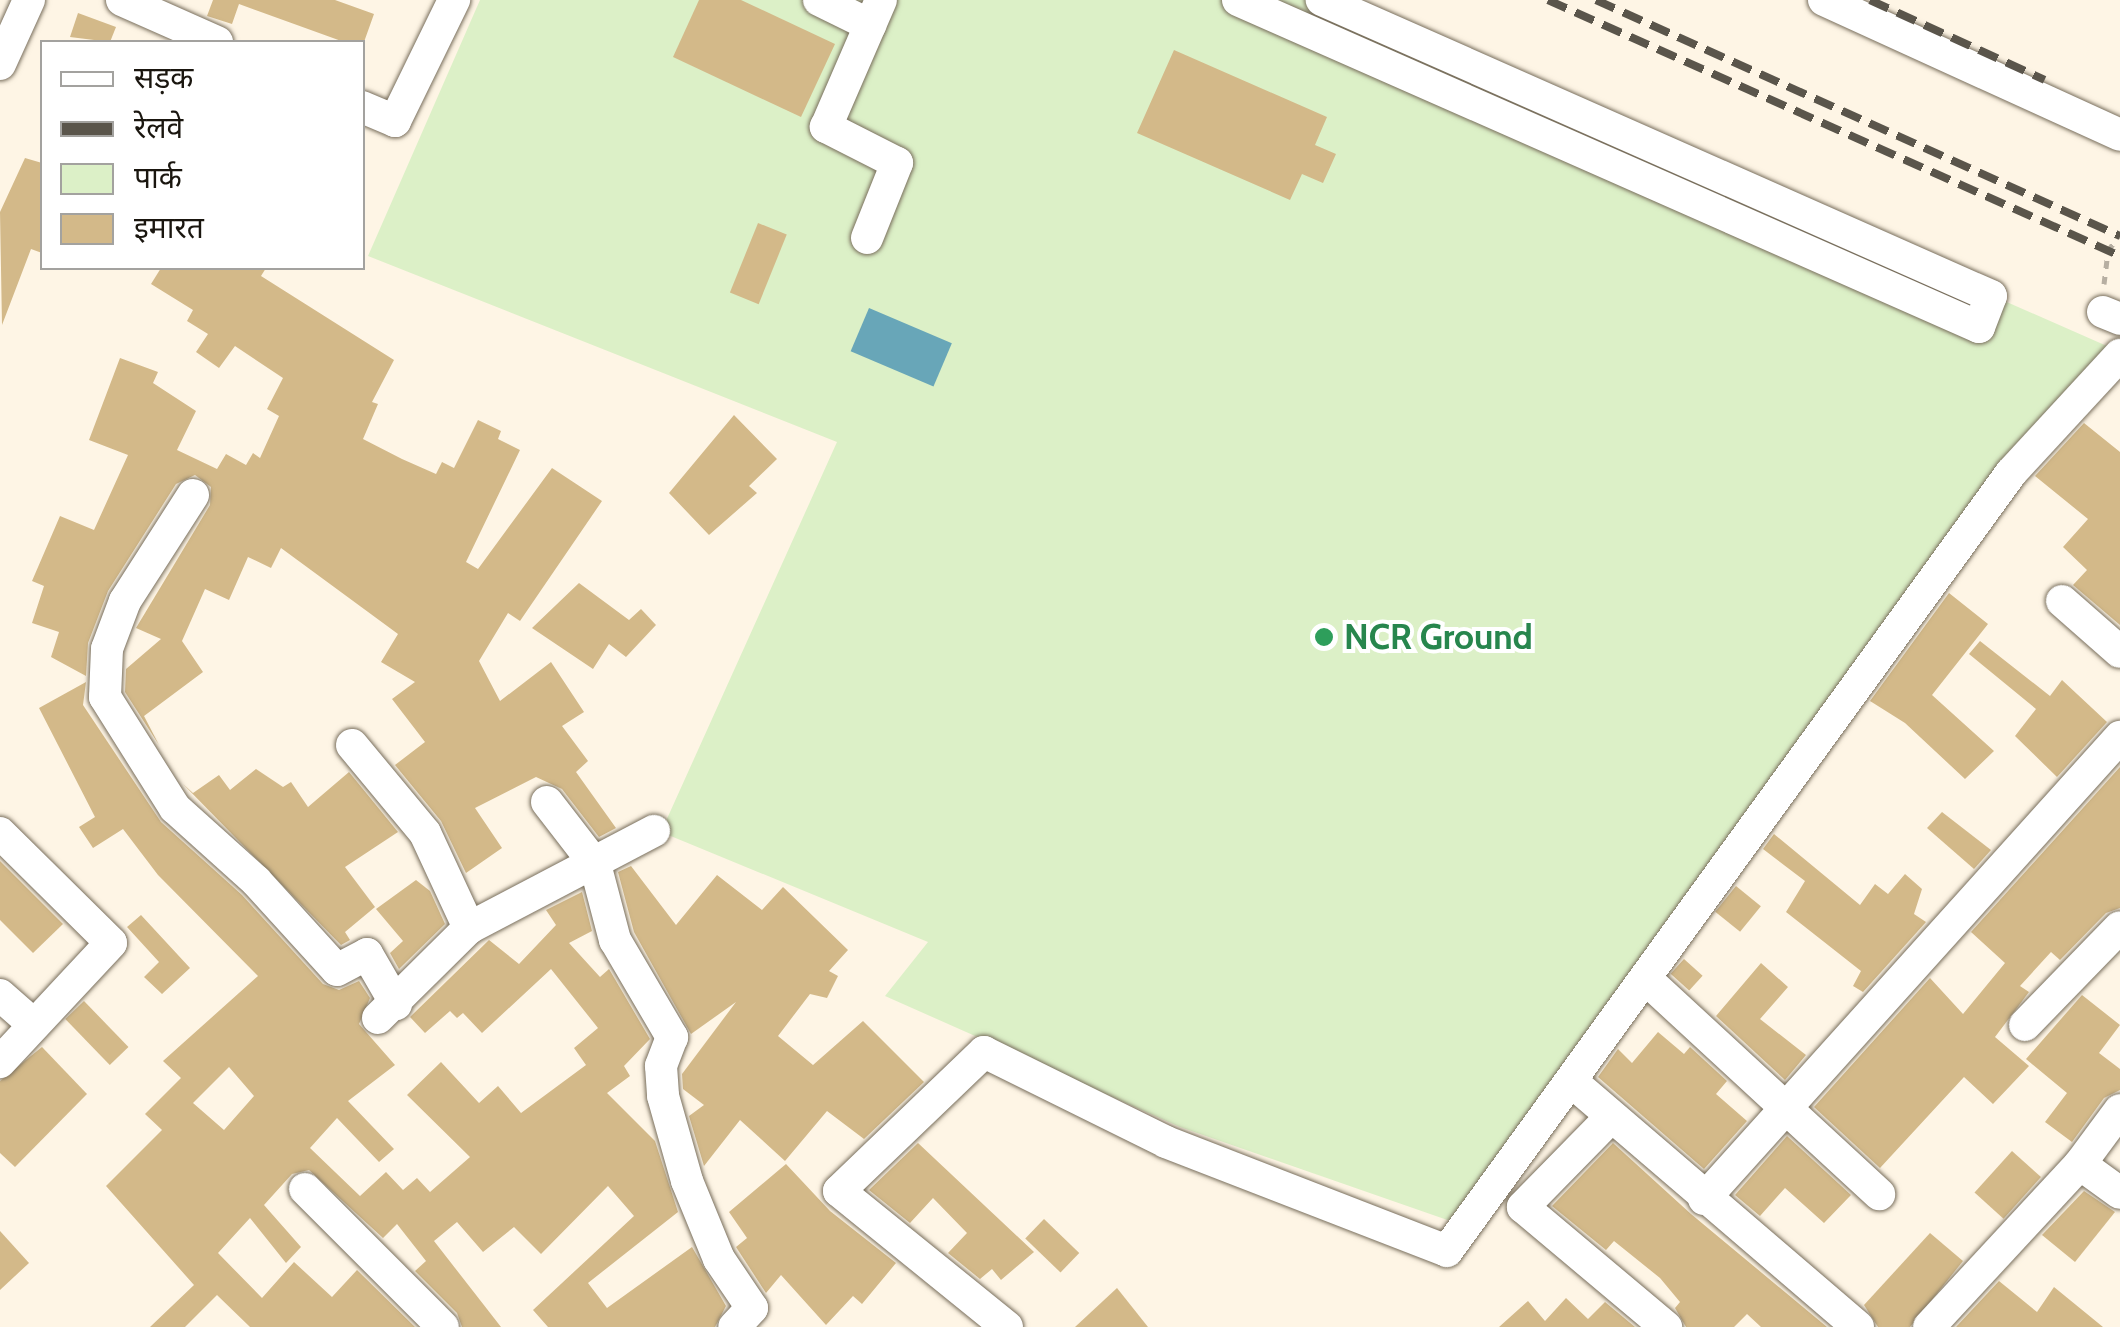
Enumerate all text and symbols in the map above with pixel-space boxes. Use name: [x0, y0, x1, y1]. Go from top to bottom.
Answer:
legend: [40, 40, 365, 270]
text: सड़क: [134, 59, 193, 96]
text: रेलवे: [134, 109, 183, 146]
text: पार्क: [134, 159, 182, 196]
text: इमारत: [134, 209, 204, 246]
place label: NCR Ground: [1344, 616, 1533, 658]
marker: NCR Ground: [1313, 626, 1335, 648]

